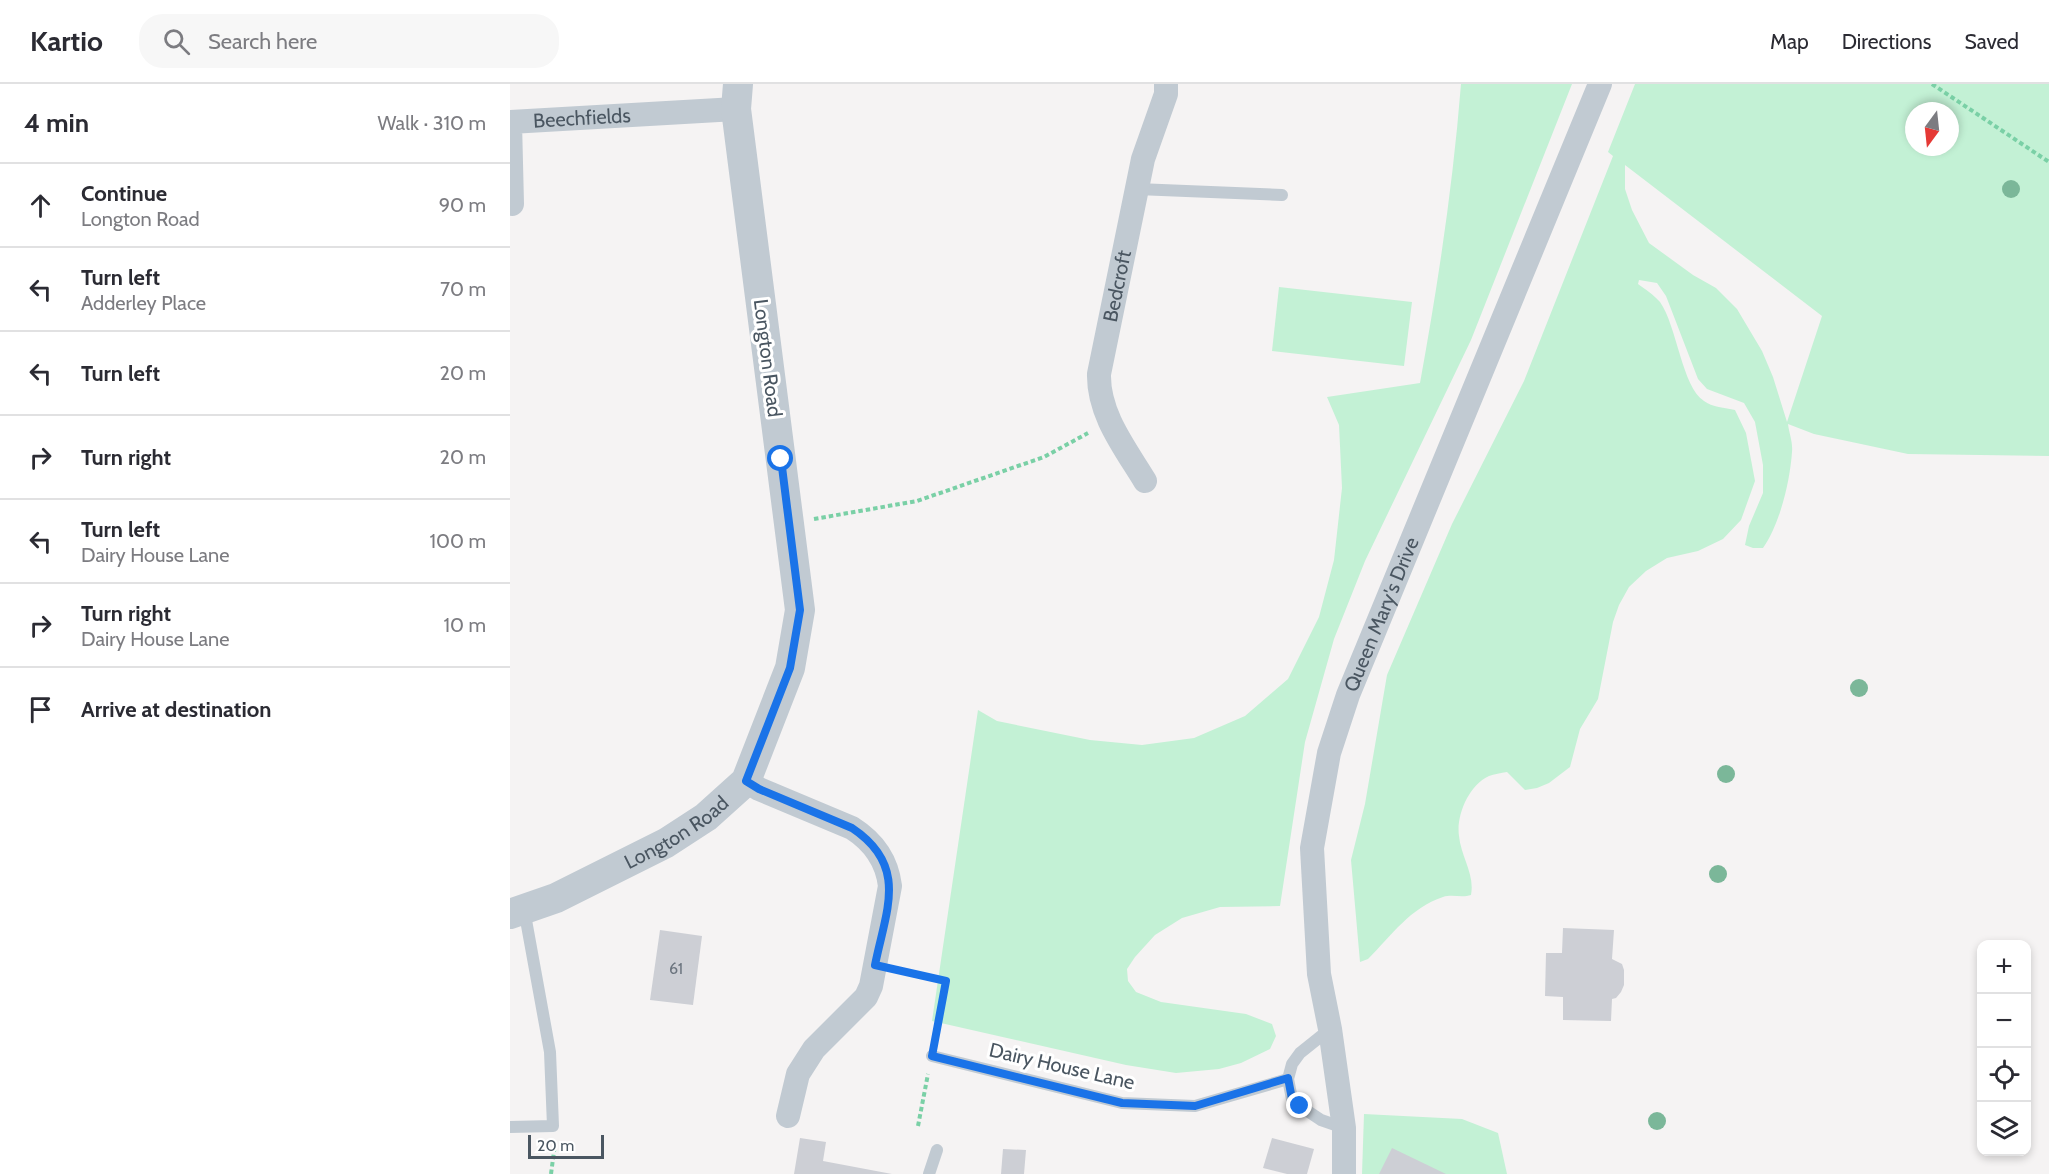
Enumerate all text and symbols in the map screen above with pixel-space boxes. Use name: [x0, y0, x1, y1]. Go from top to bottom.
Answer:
search box: [139, 14, 559, 68]
text: Kartio: [30, 24, 103, 58]
icon: search: [160, 25, 193, 58]
text: Search here: [208, 28, 317, 55]
text: Map: [1770, 29, 1809, 54]
text: Directions: [1842, 29, 1931, 54]
text: Saved: [1964, 29, 2019, 54]
north arrow: [1905, 102, 1959, 156]
street label: Beechfields: [533, 103, 631, 133]
text: 4 min: [24, 107, 89, 139]
text: Walk · 310 m: [378, 111, 486, 135]
text: Continue: [81, 180, 167, 207]
icon: ahead: [24, 189, 57, 222]
text: 90 m: [439, 193, 486, 217]
text: Longton Road: [81, 207, 200, 231]
street label: Bedcroft: [1098, 248, 1136, 324]
text: Turn left: [81, 264, 160, 291]
icon: left: [24, 273, 57, 306]
text: 70 m: [440, 277, 486, 301]
text: Adderley Place: [81, 291, 206, 315]
street label: Longton Road: [749, 298, 787, 418]
icon: left: [24, 357, 57, 390]
text: Turn left: [81, 360, 160, 387]
text: 20 m: [440, 361, 486, 385]
icon: right: [24, 441, 57, 474]
text: Turn right: [81, 444, 171, 471]
text: 20 m: [440, 445, 486, 469]
route start: [767, 445, 793, 471]
text: Turn left: [81, 516, 160, 543]
icon: left: [24, 525, 57, 558]
text: 100 m: [430, 529, 486, 553]
street label: Queen Mary's Drive: [1339, 534, 1424, 695]
text: Dairy House Lane: [81, 543, 230, 567]
text: Turn right: [81, 600, 171, 627]
icon: right: [24, 609, 57, 642]
text: 10 m: [443, 613, 486, 637]
text: Dairy House Lane: [81, 627, 230, 651]
icon: arrive: [24, 693, 57, 726]
text: Arrive at destination: [81, 696, 271, 723]
street label: Longton Road: [620, 791, 733, 874]
map controls: [1977, 940, 2031, 1156]
button: +: [1977, 940, 2031, 994]
house number: 61: [669, 959, 683, 978]
button: −: [1977, 994, 2031, 1048]
street label: Dairy House Lane: [987, 1038, 1137, 1094]
button: locate: [1977, 1048, 2031, 1102]
route end: [1286, 1092, 1312, 1118]
button: layers: [1977, 1102, 2031, 1156]
scale bar: [528, 1132, 604, 1160]
text: 20 m: [537, 1136, 574, 1155]

